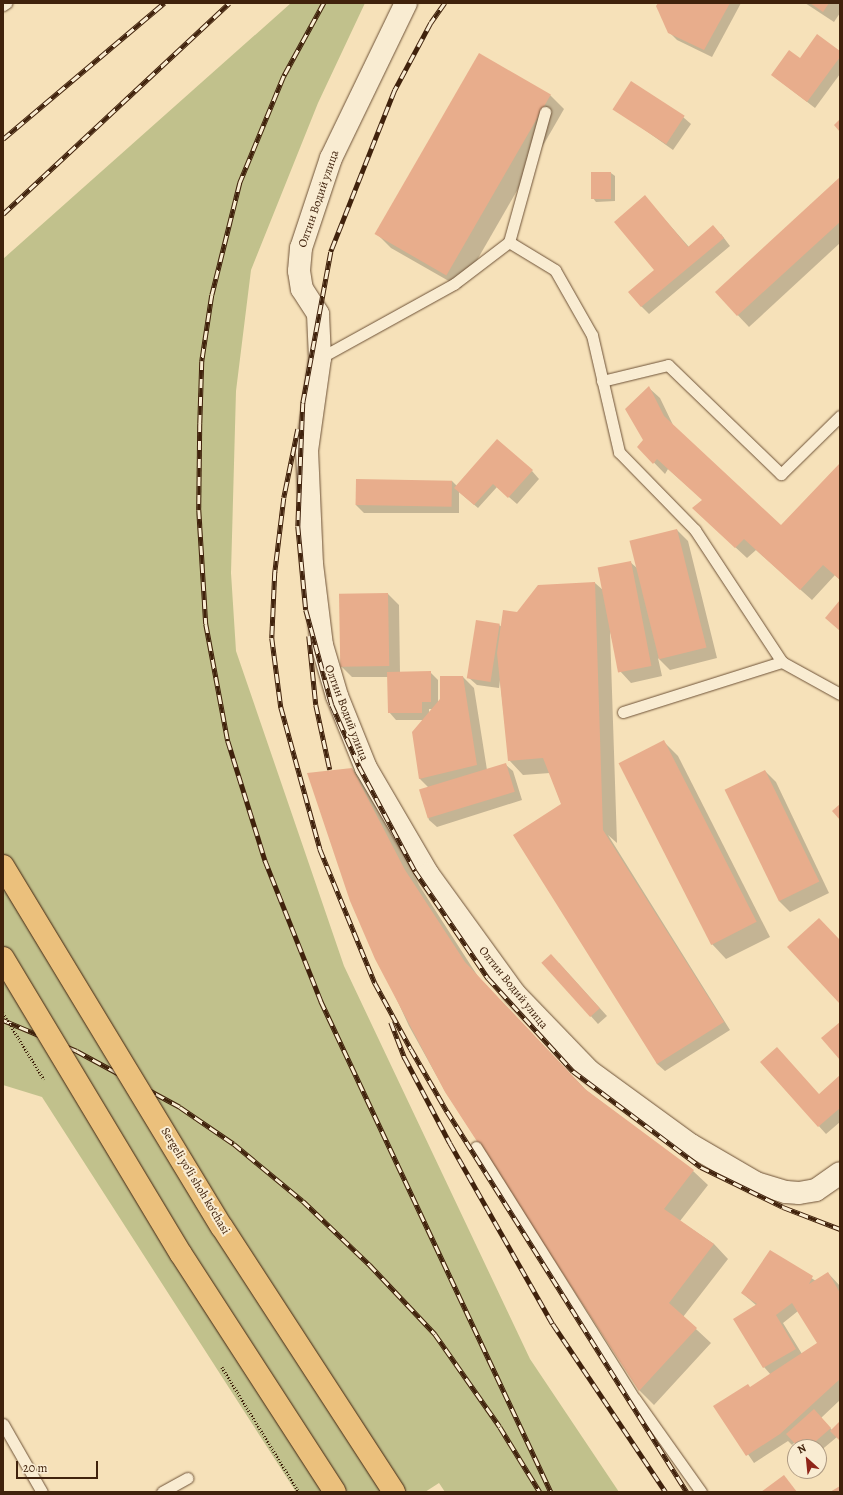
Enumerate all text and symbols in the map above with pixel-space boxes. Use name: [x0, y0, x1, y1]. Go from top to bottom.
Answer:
street label: Олтин Водий улица: [296, 148, 342, 250]
street label: Олтин Водий улица: [321, 663, 371, 763]
street label: Олтин Водий улица: [475, 944, 551, 1032]
street label: Sergeli yo‘li shoh ko‘chasi: [157, 1125, 233, 1237]
north arrow: [787, 1439, 827, 1479]
text: N: [795, 1440, 809, 1457]
scale bar: [18, 1453, 100, 1479]
text: 20 m: [23, 1460, 47, 1476]

